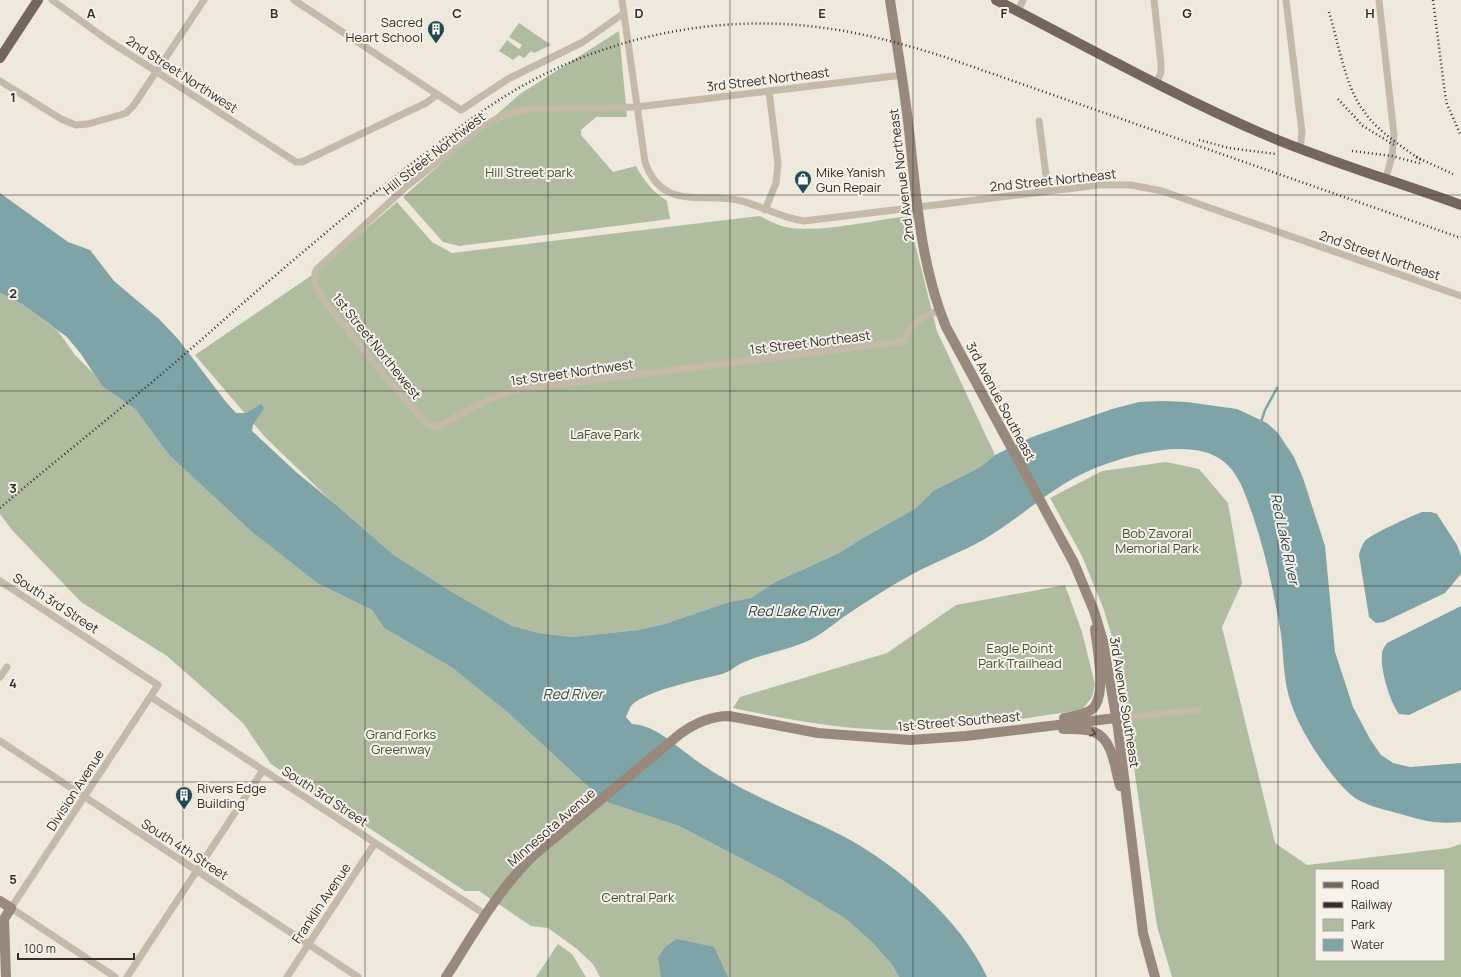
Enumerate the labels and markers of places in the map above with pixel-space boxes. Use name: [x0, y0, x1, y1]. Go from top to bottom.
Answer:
place label: Sacred Heart School: [346, 13, 423, 46]
building icon: Sacred Heart School: [426, 19, 446, 44]
place label: Mike Yanish Gun Repair: [816, 163, 885, 196]
shop icon: Mike Yanish Gun Repair: [793, 169, 813, 194]
place label: Rivers Edge Building: [197, 779, 267, 812]
building icon: Rivers Edge Building: [174, 785, 194, 810]

